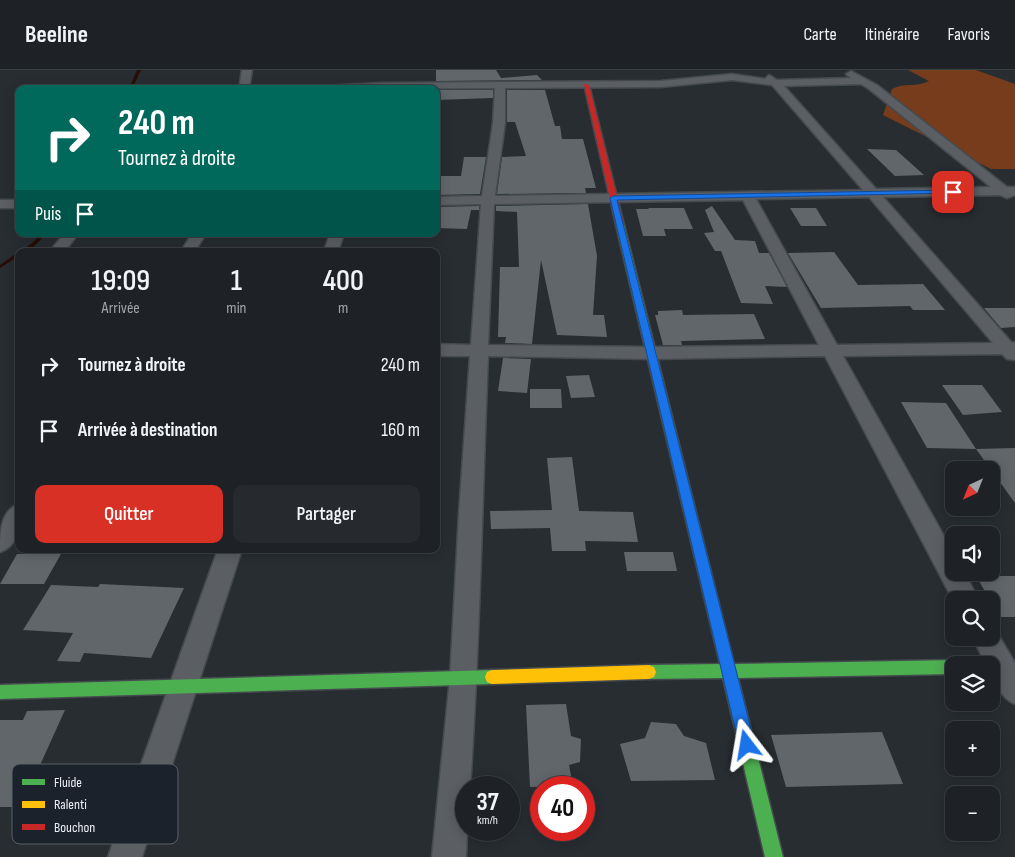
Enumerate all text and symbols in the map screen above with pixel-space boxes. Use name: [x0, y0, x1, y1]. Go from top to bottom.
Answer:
text: Beeline: [25, 20, 88, 49]
text: Carte: [803, 24, 837, 45]
text: Itinéraire: [865, 24, 919, 45]
text: Favoris: [947, 24, 990, 45]
text: 240 m: [118, 102, 195, 145]
icon: right: [35, 105, 100, 170]
text: Tournez à droite: [118, 145, 235, 172]
pin: [932, 171, 974, 213]
icon: arrive: [939, 178, 967, 206]
icon: arrive: [71, 200, 99, 228]
text: Puis: [35, 203, 61, 226]
text: 19:09: [91, 263, 150, 299]
text: 1: [231, 263, 242, 299]
text: 400: [323, 263, 364, 299]
text: Arrivée: [102, 299, 140, 318]
text: min: [226, 299, 246, 318]
text: m: [338, 299, 348, 318]
icon: right: [35, 352, 63, 380]
text: Tournez à droite: [78, 354, 186, 377]
text: 240 m: [381, 354, 420, 377]
icon: arrive: [35, 417, 63, 445]
text: Arrivée à destination: [78, 419, 218, 442]
text: 160 m: [381, 419, 420, 442]
north arrow: [945, 461, 1000, 516]
map controls: [945, 461, 1000, 841]
button: Quitter: [35, 485, 223, 543]
button: Partager: [233, 485, 420, 543]
button: sound: [945, 526, 1000, 581]
button: search: [945, 591, 1000, 646]
button: layers: [945, 656, 1000, 711]
position arrow: [720, 718, 772, 770]
button: +: [945, 721, 1000, 776]
legend: [12, 764, 178, 844]
text: Fluide: [54, 774, 82, 791]
speed limit sign: 40: [530, 776, 595, 841]
button: −: [945, 786, 1000, 841]
text: 37: [476, 787, 499, 818]
text: Ralenti: [54, 796, 87, 813]
text: km/h: [477, 813, 498, 828]
text: Bouchon: [54, 819, 95, 836]

